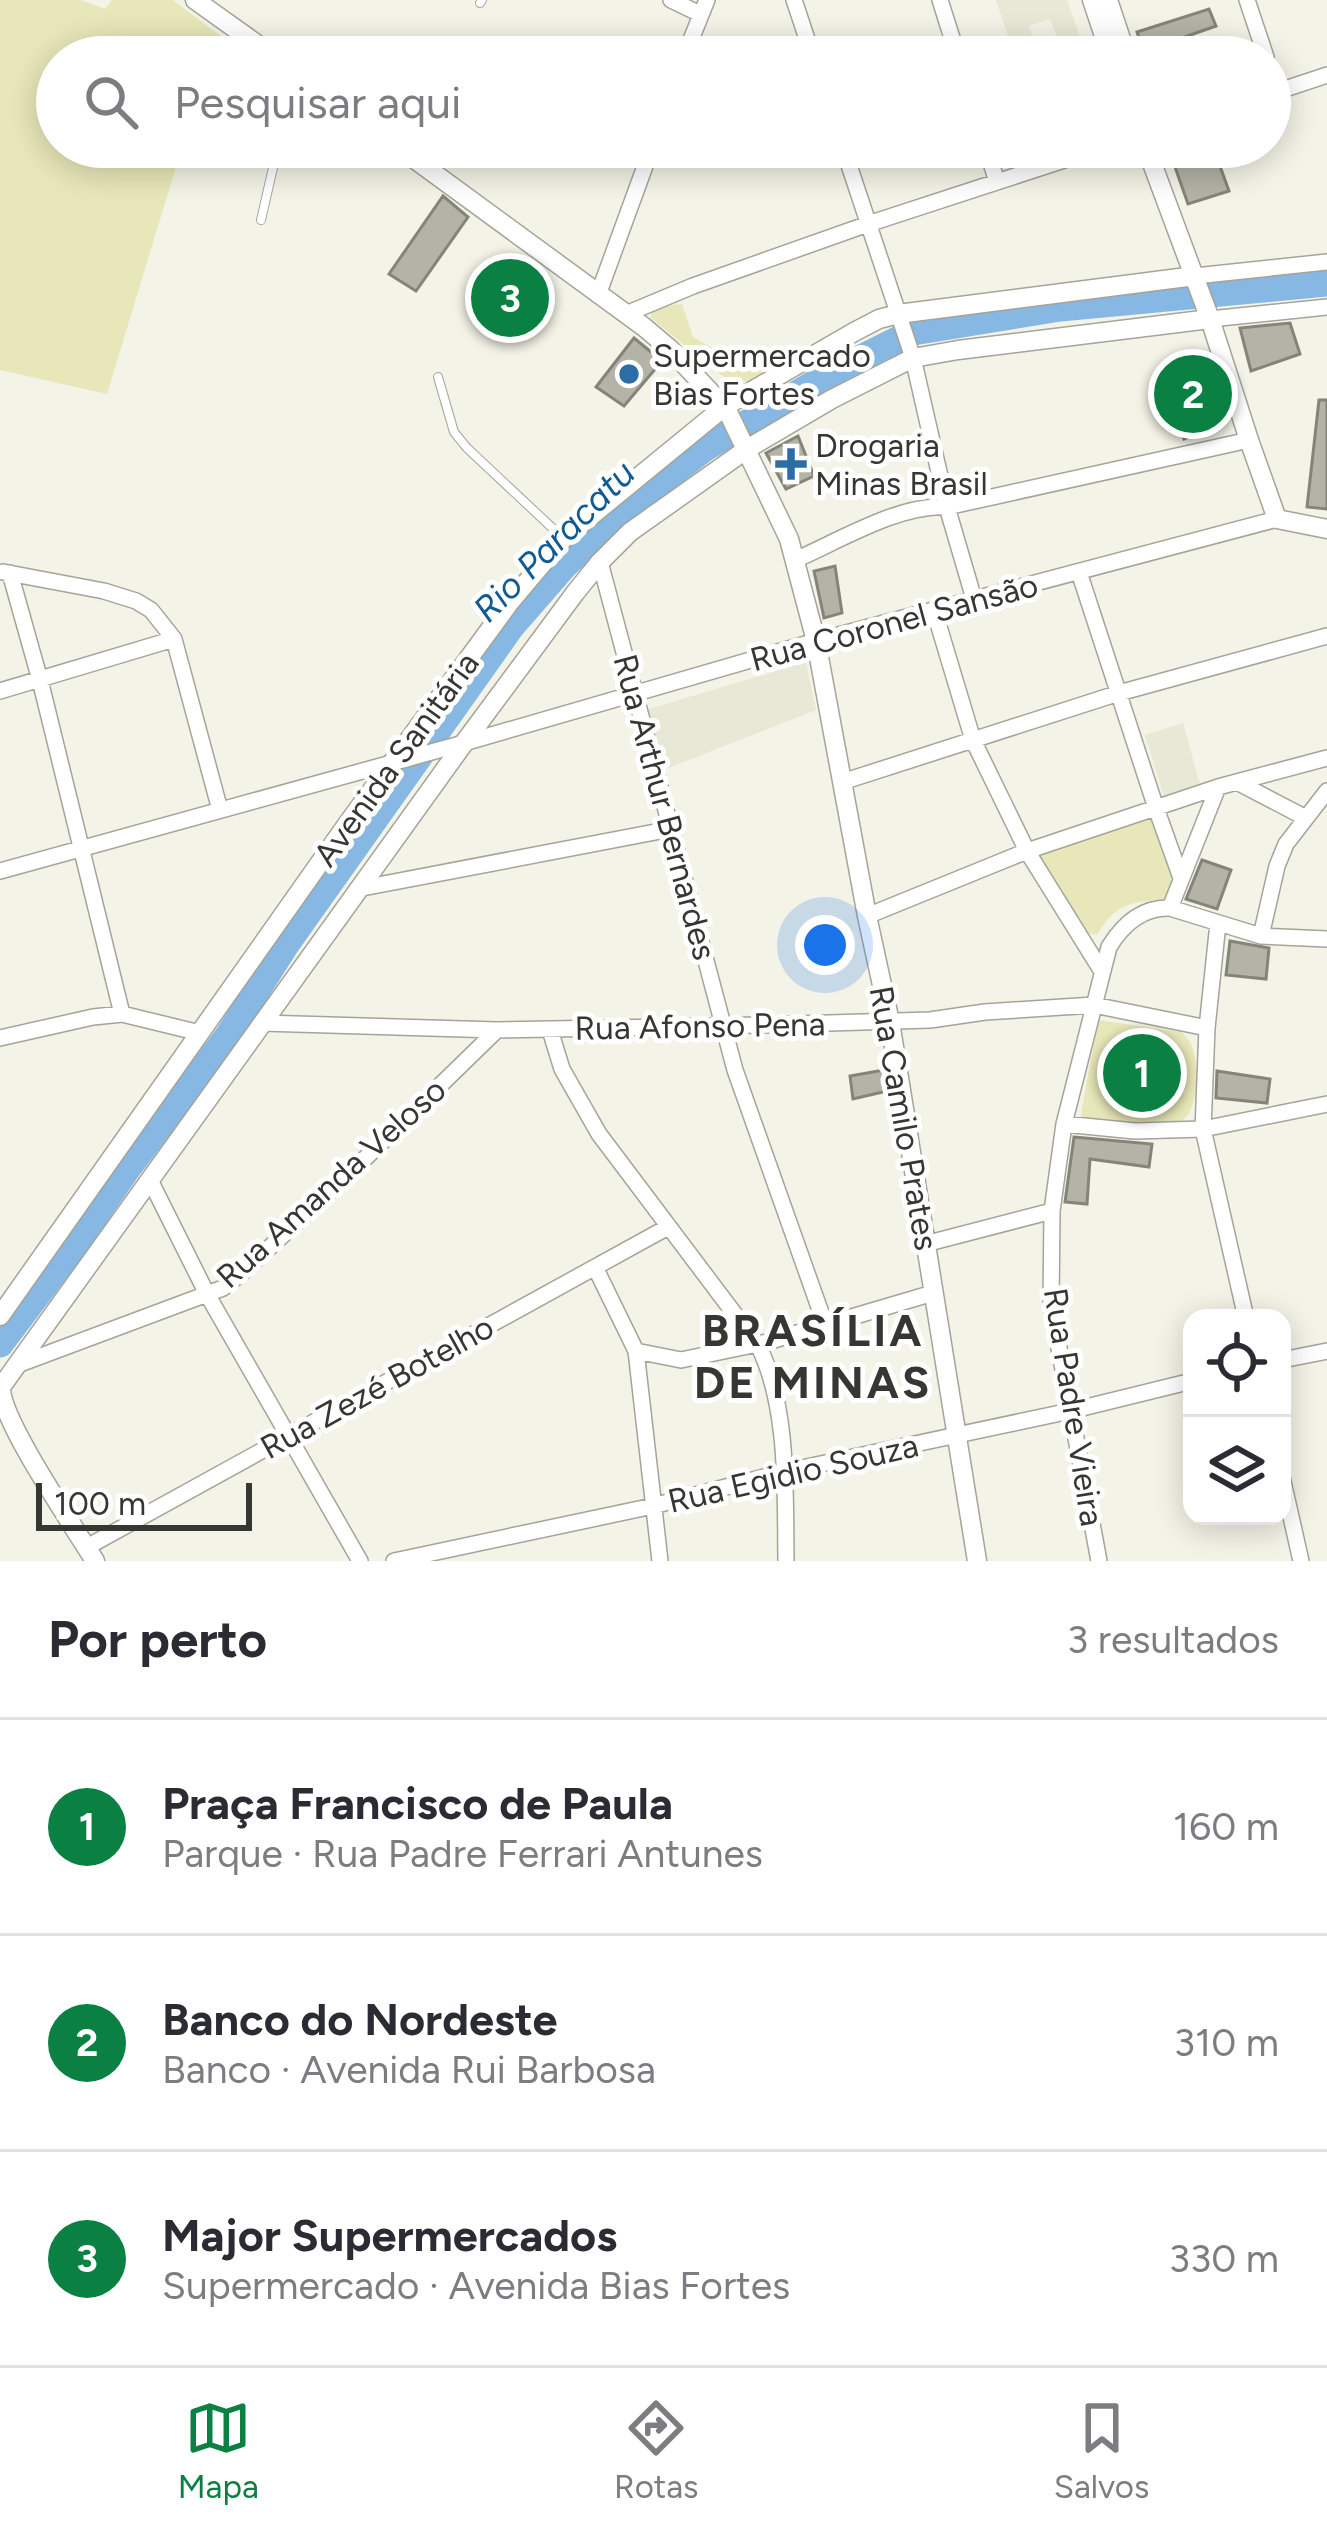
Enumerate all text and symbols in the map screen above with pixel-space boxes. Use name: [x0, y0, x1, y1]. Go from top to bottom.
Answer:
search box: [36, 36, 1291, 168]
icon: search: [78, 69, 144, 135]
text: Pesquisar aqui: [174, 75, 461, 129]
pin: 3: [471, 253, 549, 343]
place label: Supermercado Bias Fortes: [653, 336, 871, 413]
pin: 2: [1154, 349, 1232, 439]
marker: Supermercado Bias Fortes: [616, 361, 642, 387]
place label: Drogaria Minas Brasil: [815, 426, 988, 503]
water label: Rio Paracatu: [464, 451, 644, 631]
marker: Drogaria Minas Brasil: [778, 451, 804, 477]
street label: Rua Coronel Sansão: [746, 565, 1042, 679]
street label: Avenida Sanitária: [305, 644, 487, 874]
street label: Rua Arthur Bernardes: [605, 650, 725, 964]
your location: [795, 915, 855, 975]
street label: Rua Camilo Prates: [862, 983, 946, 1253]
street label: Rua Afonso Pena: [574, 1004, 826, 1048]
pin: 1: [1103, 1028, 1181, 1118]
street label: Rua Amanda Veloso: [209, 1070, 453, 1296]
street label: Rua Padre Vieira: [1036, 1285, 1112, 1529]
district label: BRASÍLIA DE MINAS: [694, 1303, 932, 1409]
street label: Rua Zezé Botelho: [254, 1307, 500, 1467]
map controls: [1183, 1309, 1291, 1525]
button: locate: [1183, 1309, 1291, 1417]
button: layers: [1183, 1417, 1291, 1525]
street label: Rua Egidio Souza: [664, 1425, 922, 1521]
scale bar: [36, 1477, 252, 1530]
text: 100 m: [54, 1484, 146, 1523]
text: Por perto: [48, 1609, 267, 1670]
text: 3 resultados: [1067, 1616, 1279, 1663]
text: Praça Francisco de Paula: [162, 1776, 673, 1830]
text: 1: [79, 1803, 95, 1850]
text: 160 m: [1173, 1803, 1279, 1850]
text: Parque · Rua Padre Ferrari Antunes: [162, 1830, 763, 1877]
text: Banco do Nordeste: [162, 1992, 557, 2046]
text: 2: [76, 2019, 98, 2066]
text: 310 m: [1174, 2019, 1279, 2066]
text: Banco · Avenida Rui Barbosa: [162, 2046, 656, 2093]
text: Major Supermercados: [162, 2208, 617, 2262]
text: 3: [76, 2235, 98, 2282]
text: 330 m: [1169, 2235, 1279, 2282]
text: Supermercado · Avenida Bias Fortes: [162, 2262, 790, 2309]
tab: Mapa: [178, 2395, 259, 2506]
tab: Rotas: [614, 2395, 698, 2506]
tab: Salvos: [1054, 2395, 1149, 2506]

